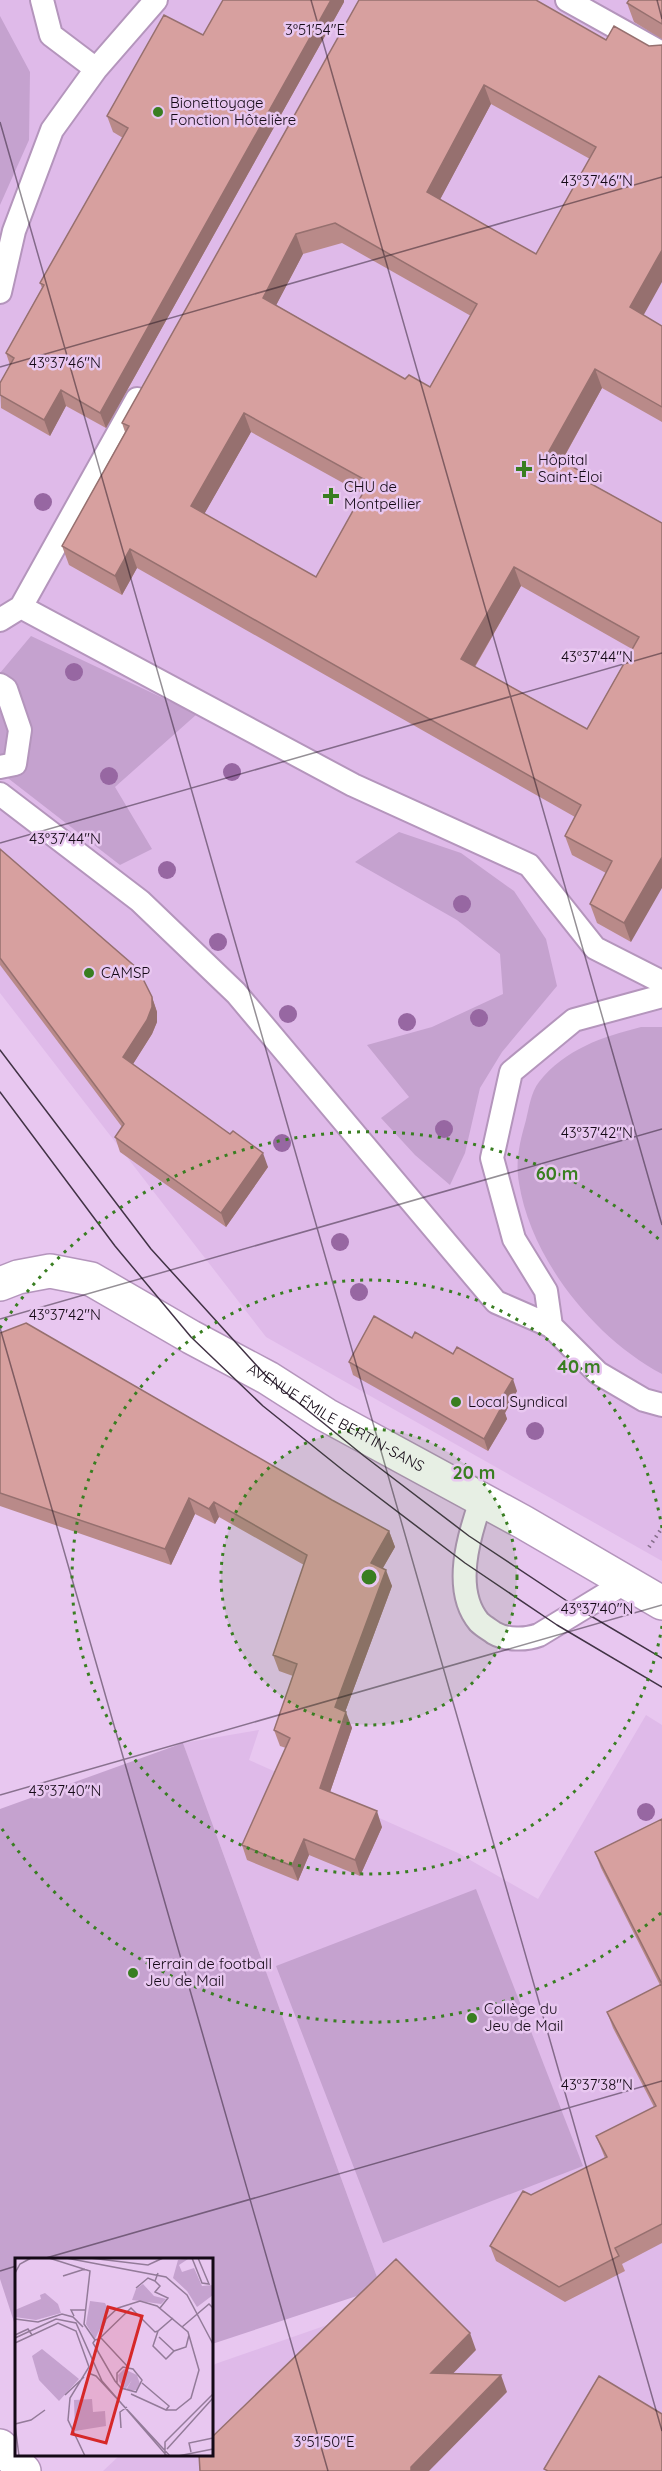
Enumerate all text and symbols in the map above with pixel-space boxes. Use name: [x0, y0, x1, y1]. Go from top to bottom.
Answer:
text: 3°51'54"E: [285, 20, 345, 39]
place label: Bionettoyage Fonction Hôtelière: [170, 93, 296, 129]
marker: Bionettoyage Fonction Hôtelière: [151, 105, 165, 119]
text: 43°37'46"N: [561, 171, 633, 190]
text: 43°37'46"N: [29, 353, 101, 372]
place label: Hôpital Saint-Éloi: [538, 450, 602, 486]
marker: Hôpital Saint-Éloi: [515, 460, 533, 478]
place label: CHU de Montpellier: [344, 477, 421, 513]
marker: CHU de Montpellier: [322, 487, 340, 505]
text: 43°37'44"N: [561, 647, 633, 666]
text: 43°37'44"N: [29, 829, 101, 848]
place label: CAMSP: [101, 963, 150, 982]
marker: CAMSP: [82, 966, 96, 980]
text: 43°37'42"N: [561, 1123, 633, 1142]
text: 60 m: [536, 1162, 578, 1185]
text: 43°37'42"N: [29, 1305, 101, 1324]
text: 40 m: [557, 1355, 601, 1378]
street label: AVENUE ÉMILE BERTIN-SANS: [244, 1359, 428, 1476]
place label: Local Syndical: [468, 1392, 568, 1411]
marker: Local Syndical: [449, 1395, 463, 1409]
text: 20 m: [453, 1461, 495, 1484]
centre of rings: [359, 1567, 379, 1587]
text: 43°37'40"N: [561, 1599, 633, 1618]
text: 43°37'40"N: [29, 1781, 101, 1800]
place label: Terrain de football Jeu de Mail: [145, 1954, 272, 1990]
marker: Terrain de football Jeu de Mail: [126, 1966, 140, 1980]
place label: Collège du Jeu de Mail: [484, 1999, 564, 2035]
marker: Collège du Jeu de Mail: [465, 2011, 479, 2025]
text: 43°37'38"N: [561, 2075, 633, 2094]
inset map: [15, 2258, 213, 2456]
text: 3°51'50"E: [294, 2432, 354, 2451]

